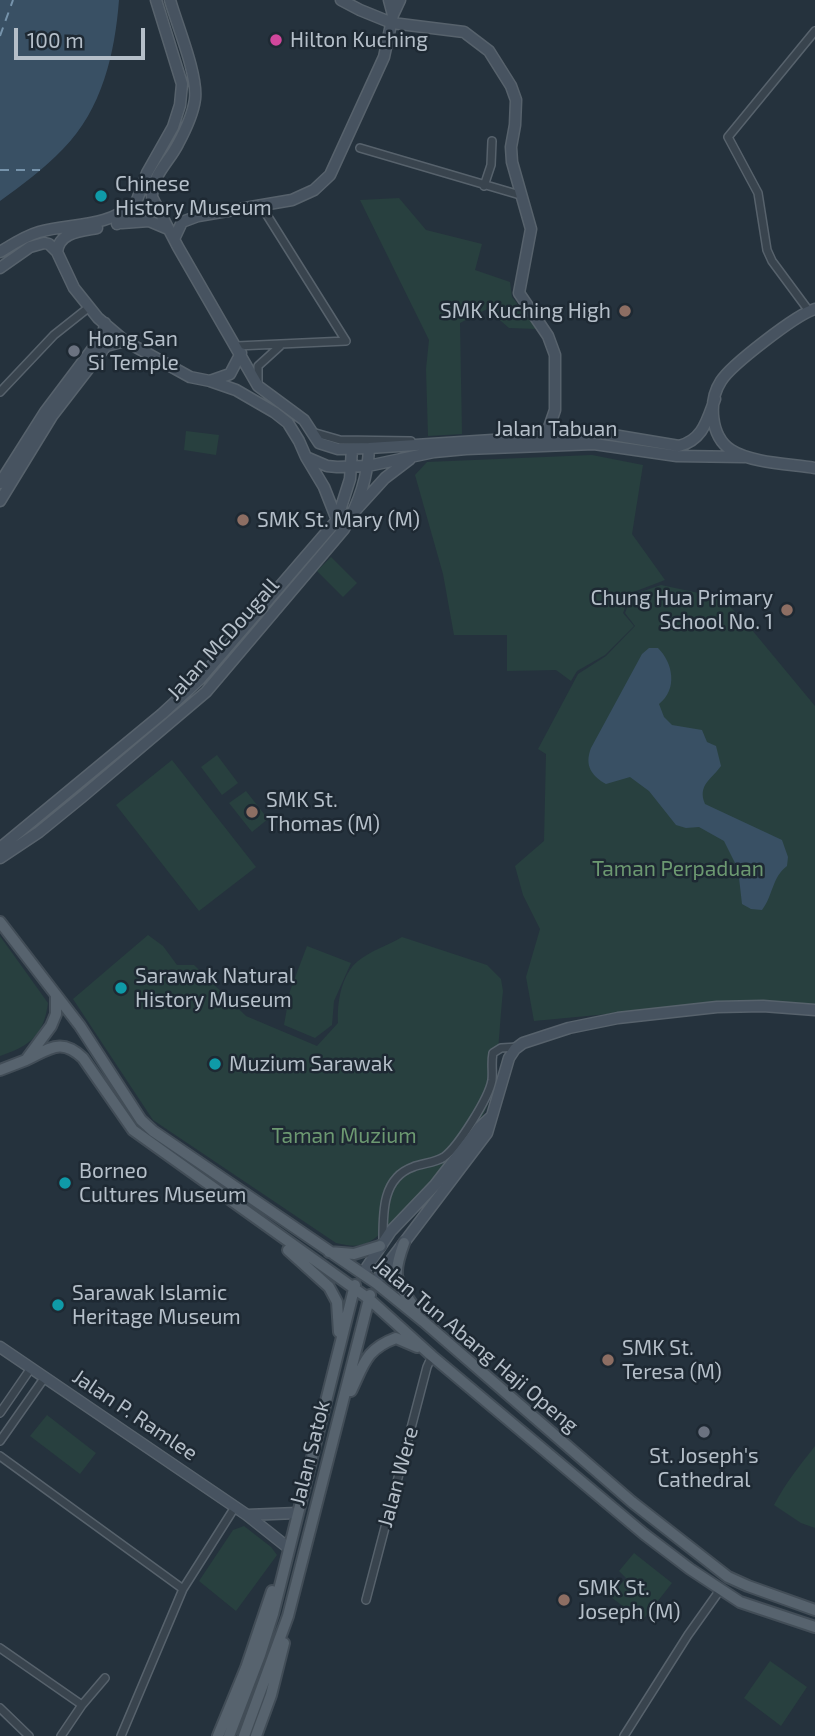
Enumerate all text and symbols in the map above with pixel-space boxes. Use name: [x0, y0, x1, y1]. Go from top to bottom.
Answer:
scale bar: [18, 14, 149, 58]
text: 100 m: [27, 27, 84, 52]
place label: Hilton Kuching: [290, 27, 428, 53]
marker: Hilton Kuching: [268, 32, 284, 48]
place label: Chinese History Museum: [115, 171, 272, 221]
marker: Chinese History Museum: [93, 188, 109, 204]
place label: SMK Kuching High: [440, 298, 611, 324]
marker: SMK Kuching High: [617, 303, 633, 319]
place label: Hong San Si Temple: [88, 326, 179, 376]
marker: Hong San Si Temple: [66, 343, 82, 359]
street label: Jalan Tabuan: [495, 416, 617, 442]
place label: SMK St. Mary (M): [257, 507, 420, 533]
marker: SMK St. Mary (M): [235, 512, 251, 528]
street label: Jalan McDougall: [162, 573, 284, 705]
place label: Chung Hua Primary School No. 1: [591, 585, 773, 635]
marker: Chung Hua Primary School No. 1: [779, 602, 795, 618]
place label: SMK St. Thomas (M): [266, 787, 380, 837]
marker: SMK St. Thomas (M): [244, 804, 260, 820]
park label: Taman Perpaduan: [592, 856, 764, 882]
place label: Sarawak Natural History Museum: [135, 963, 295, 1013]
marker: Sarawak Natural History Museum: [113, 980, 129, 996]
place label: Muzium Sarawak: [229, 1051, 393, 1077]
marker: Muzium Sarawak: [207, 1056, 223, 1072]
park label: Taman Muzium: [271, 1123, 417, 1149]
place label: Borneo Cultures Museum: [79, 1158, 246, 1208]
marker: Borneo Cultures Museum: [57, 1175, 73, 1191]
street label: Jalan Tun Abang Haji Openg: [368, 1252, 584, 1438]
place label: Sarawak Islamic Heritage Museum: [72, 1280, 241, 1330]
marker: Sarawak Islamic Heritage Museum: [50, 1297, 66, 1313]
place label: SMK St. Teresa (M): [622, 1335, 722, 1385]
marker: SMK St. Teresa (M): [600, 1352, 616, 1368]
street label: Jalan P. Ramlee: [68, 1364, 202, 1466]
street label: Jalan Satok: [285, 1398, 335, 1508]
street label: Jalan Were: [372, 1424, 424, 1530]
marker: St. Joseph's Cathedral: [696, 1424, 712, 1440]
place label: St. Joseph's Cathedral: [649, 1443, 759, 1493]
place label: SMK St. Joseph (M): [578, 1575, 680, 1625]
marker: SMK St. Joseph (M): [556, 1592, 572, 1608]

